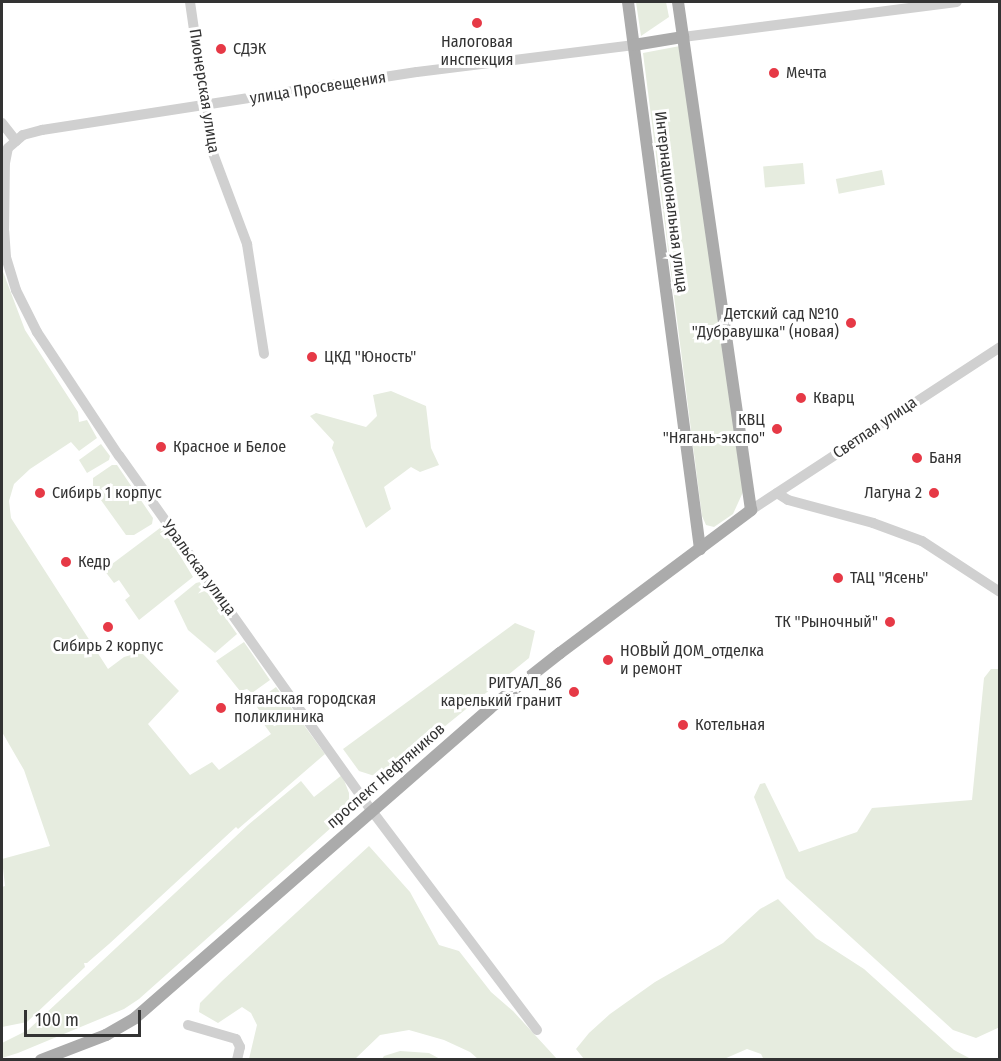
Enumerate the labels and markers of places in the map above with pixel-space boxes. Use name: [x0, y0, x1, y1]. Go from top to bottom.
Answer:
marker: Налоговая инспекция: [470, 16, 484, 30]
place label: Налоговая инспекция: [441, 32, 513, 70]
place label: СДЭК: [233, 39, 266, 59]
marker: СДЭК: [214, 42, 228, 56]
place label: Мечта: [786, 63, 827, 83]
marker: Мечта: [767, 66, 781, 80]
place label: Детский сад №10 "Дубравушка" (новая): [692, 304, 839, 342]
marker: Детский сад №10 "Дубравушка" (новая): [844, 316, 858, 330]
place label: ЦКД "Юность": [324, 347, 416, 367]
marker: ЦКД "Юность": [305, 350, 319, 364]
place label: Кварц: [813, 388, 854, 408]
marker: Кварц: [794, 391, 808, 405]
place label: КВЦ "Нягань-экспо": [663, 410, 765, 448]
marker: КВЦ "Нягань-экспо": [770, 422, 784, 436]
place label: Красное и Белое: [173, 437, 286, 457]
marker: Красное и Белое: [154, 440, 168, 454]
place label: Баня: [929, 448, 962, 468]
marker: Баня: [910, 451, 924, 465]
place label: Сибирь 1 корпус: [52, 483, 162, 503]
place label: Лагуна 2: [864, 483, 922, 503]
marker: Сибирь 1 корпус: [33, 486, 47, 500]
marker: Лагуна 2: [927, 486, 941, 500]
place label: Кедр: [78, 552, 111, 572]
marker: Кедр: [59, 555, 73, 569]
place label: ТАЦ "Ясень": [850, 568, 928, 588]
marker: ТАЦ "Ясень": [831, 571, 845, 585]
place label: ТК "Рыночный": [775, 612, 878, 632]
marker: ТК "Рыночный": [883, 615, 897, 629]
marker: Сибирь 2 корпус: [101, 620, 115, 634]
place label: Сибирь 2 корпус: [53, 636, 163, 656]
place label: НОВЫЙ ДОМ_отделка и ремонт: [620, 641, 764, 679]
marker: НОВЫЙ ДОМ_отделка и ремонт: [601, 653, 615, 667]
place label: РИТУАЛ_86 карелький гранит: [441, 673, 562, 711]
marker: РИТУАЛ_86 карелький гранит: [567, 685, 581, 699]
place label: Няганская городская поликлиника: [234, 689, 376, 727]
marker: Няганская городская поликлиника: [212, 699, 230, 717]
place label: Котельная: [695, 715, 765, 735]
marker: Котельная: [676, 718, 690, 732]

